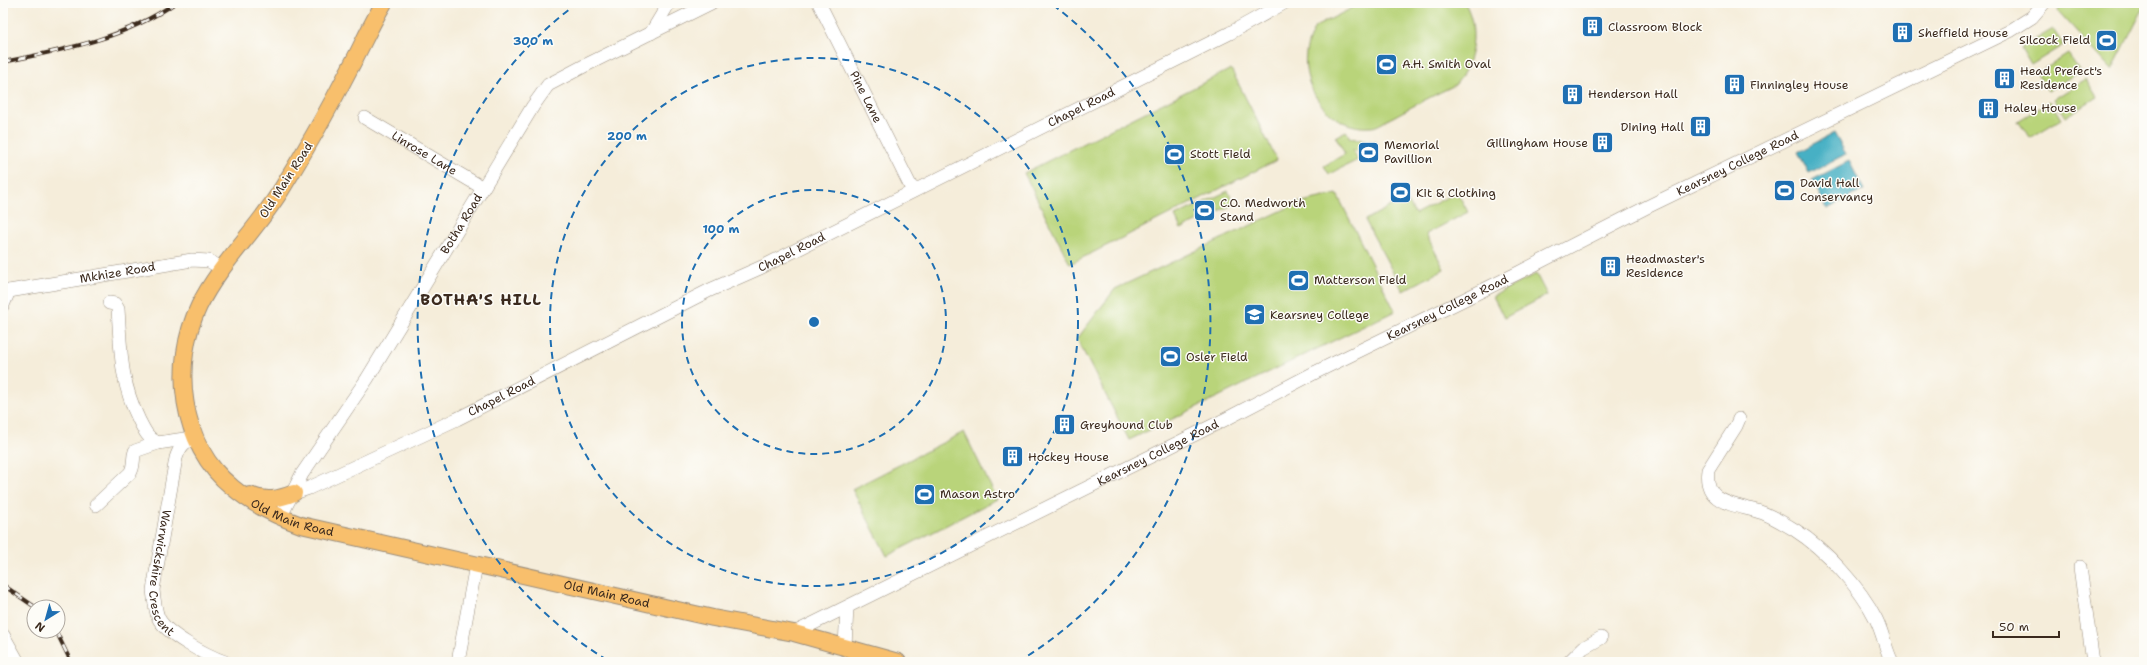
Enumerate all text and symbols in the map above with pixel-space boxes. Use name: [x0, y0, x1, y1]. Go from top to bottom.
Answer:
building icon: Classroom Block: [1580, 14, 1606, 40]
place label: Classroom Block: [1608, 19, 1703, 35]
building icon: Sheffield House: [1889, 20, 1915, 46]
place label: Sheffield House: [1918, 25, 2008, 41]
sports icon: Silcock Field: [2093, 27, 2119, 53]
place label: Silcock Field: [2019, 32, 2090, 48]
text: 300 m: [513, 33, 553, 49]
sports icon: A.H. Smith Oval: [1374, 51, 1400, 77]
place label: A.H. Smith Oval: [1402, 56, 1491, 72]
place label: Head Prefect's Residence: [2020, 63, 2102, 93]
building icon: Head Prefect's Residence: [1992, 65, 2018, 91]
street label: Pine Lane: [846, 68, 886, 126]
building icon: Finningley House: [1722, 72, 1748, 98]
place label: Finningley House: [1750, 77, 1849, 93]
building icon: Henderson Hall: [1559, 81, 1585, 107]
street label: Chapel Road: [1045, 84, 1118, 131]
place label: Henderson Hall: [1588, 86, 1678, 102]
building icon: Haley House: [1975, 95, 2001, 121]
place label: Haley House: [2004, 100, 2077, 116]
building icon: Dining Hall: [1687, 114, 1713, 140]
place label: Dining Hall: [1620, 119, 1684, 135]
street label: Kearsney College Road: [1674, 127, 1801, 200]
street label: Linrose Lane: [389, 128, 460, 179]
text: 200 m: [607, 128, 647, 144]
building icon: Gillingham House: [1590, 130, 1616, 156]
place label: Gillingham House: [1486, 135, 1588, 151]
place label: Memorial Pavillion: [1384, 137, 1439, 167]
street label: Old Main Road: [255, 139, 317, 221]
sports icon: Memorial Pavillion: [1356, 139, 1382, 165]
sports icon: Stott Field: [1162, 141, 1188, 167]
place label: Stott Field: [1190, 146, 1251, 162]
place label: David Hall Conservancy: [1800, 175, 1873, 205]
sports icon: David Hall Conservancy: [1771, 177, 1797, 203]
sports icon: Kit & Clothing: [1388, 180, 1414, 206]
place label: Kit & Clothing: [1416, 185, 1496, 201]
street label: Botha Road: [437, 190, 486, 257]
place label: C.O. Medworth Stand: [1220, 195, 1306, 225]
sports icon: C.O. Medworth Stand: [1192, 197, 1218, 223]
text: 100 m: [703, 221, 740, 237]
street label: Chapel Road: [755, 228, 828, 276]
place label: Headmaster's Residence: [1626, 251, 1705, 281]
building icon: Headmaster's Residence: [1598, 253, 1624, 279]
street label: Mkhize Road: [78, 258, 157, 287]
sports icon: Matterson Field: [1285, 267, 1311, 293]
street label: Kearsney College Road: [1384, 271, 1511, 344]
place label: Matterson Field: [1314, 272, 1407, 288]
district label: BOTHA'S HILL: [420, 289, 542, 310]
school or university icon: Kearsney College: [1242, 302, 1268, 328]
place label: Kearsney College: [1270, 307, 1370, 323]
centre of rings: [807, 315, 821, 329]
sports icon: Osler Field: [1157, 344, 1183, 370]
place label: Osler Field: [1186, 349, 1248, 365]
street label: Chapel Road: [465, 372, 538, 420]
building icon: Greyhound Club: [1051, 412, 1077, 438]
street label: Kearsney College Road: [1094, 416, 1222, 490]
place label: Greyhound Club: [1080, 417, 1173, 433]
building icon: Hockey House: [1000, 444, 1026, 470]
place label: Hockey House: [1028, 449, 1109, 465]
sports icon: Mason Astro: [911, 481, 937, 507]
place label: Mason Astro: [940, 486, 1015, 502]
street label: Old Main Road: [248, 495, 336, 540]
street label: Warwickshire Crescent: [145, 508, 178, 640]
street label: Old Main Road: [562, 577, 652, 612]
north arrow: [26, 599, 66, 639]
scale bar: [1993, 613, 2059, 639]
text: N: [32, 618, 48, 635]
text: 50 m: [1999, 619, 2029, 635]

